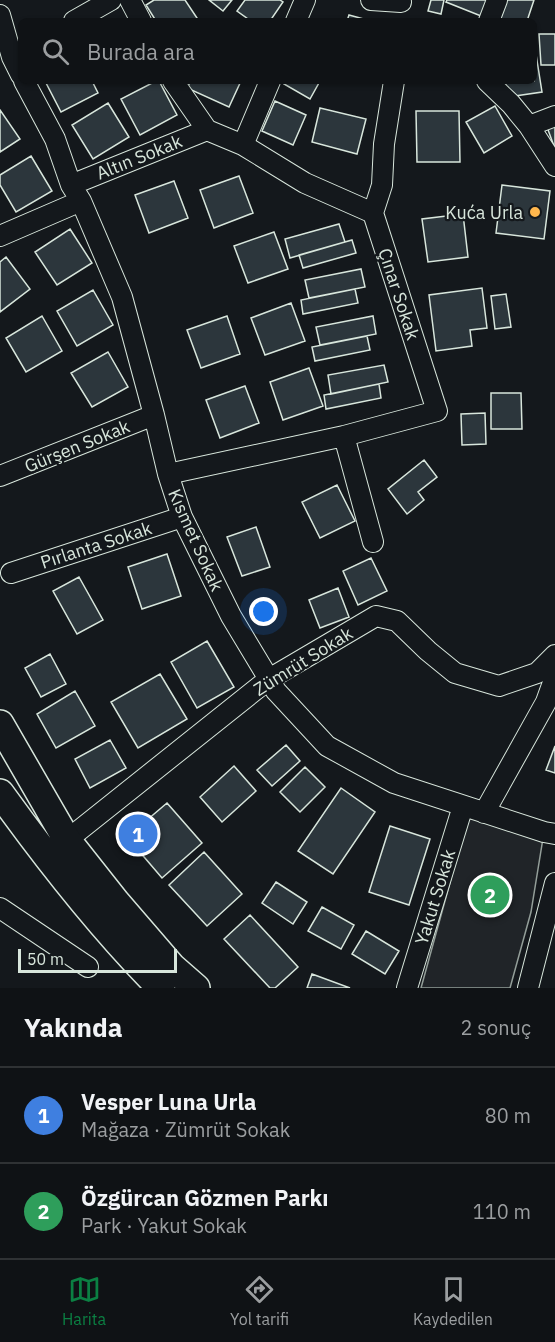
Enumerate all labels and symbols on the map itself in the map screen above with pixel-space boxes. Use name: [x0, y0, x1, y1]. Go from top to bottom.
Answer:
street label: Altın Sokak: [93, 129, 186, 185]
place label: Kuća Urla: [445, 201, 523, 224]
marker: Kuća Urla: [528, 205, 542, 219]
street label: Çınar Sokak: [373, 245, 425, 343]
street label: Gürşen Sokak: [21, 414, 133, 478]
street label: Kısmet Sokak: [163, 485, 229, 595]
street label: Pırlanta Sokak: [37, 516, 155, 574]
your location: [249, 597, 278, 626]
street label: Zümrüt Sokak: [249, 621, 357, 701]
pin: 1: [118, 812, 158, 856]
street label: Yakut Sokak: [410, 846, 461, 947]
pin: 2: [470, 872, 510, 918]
scale bar: [18, 946, 177, 974]

